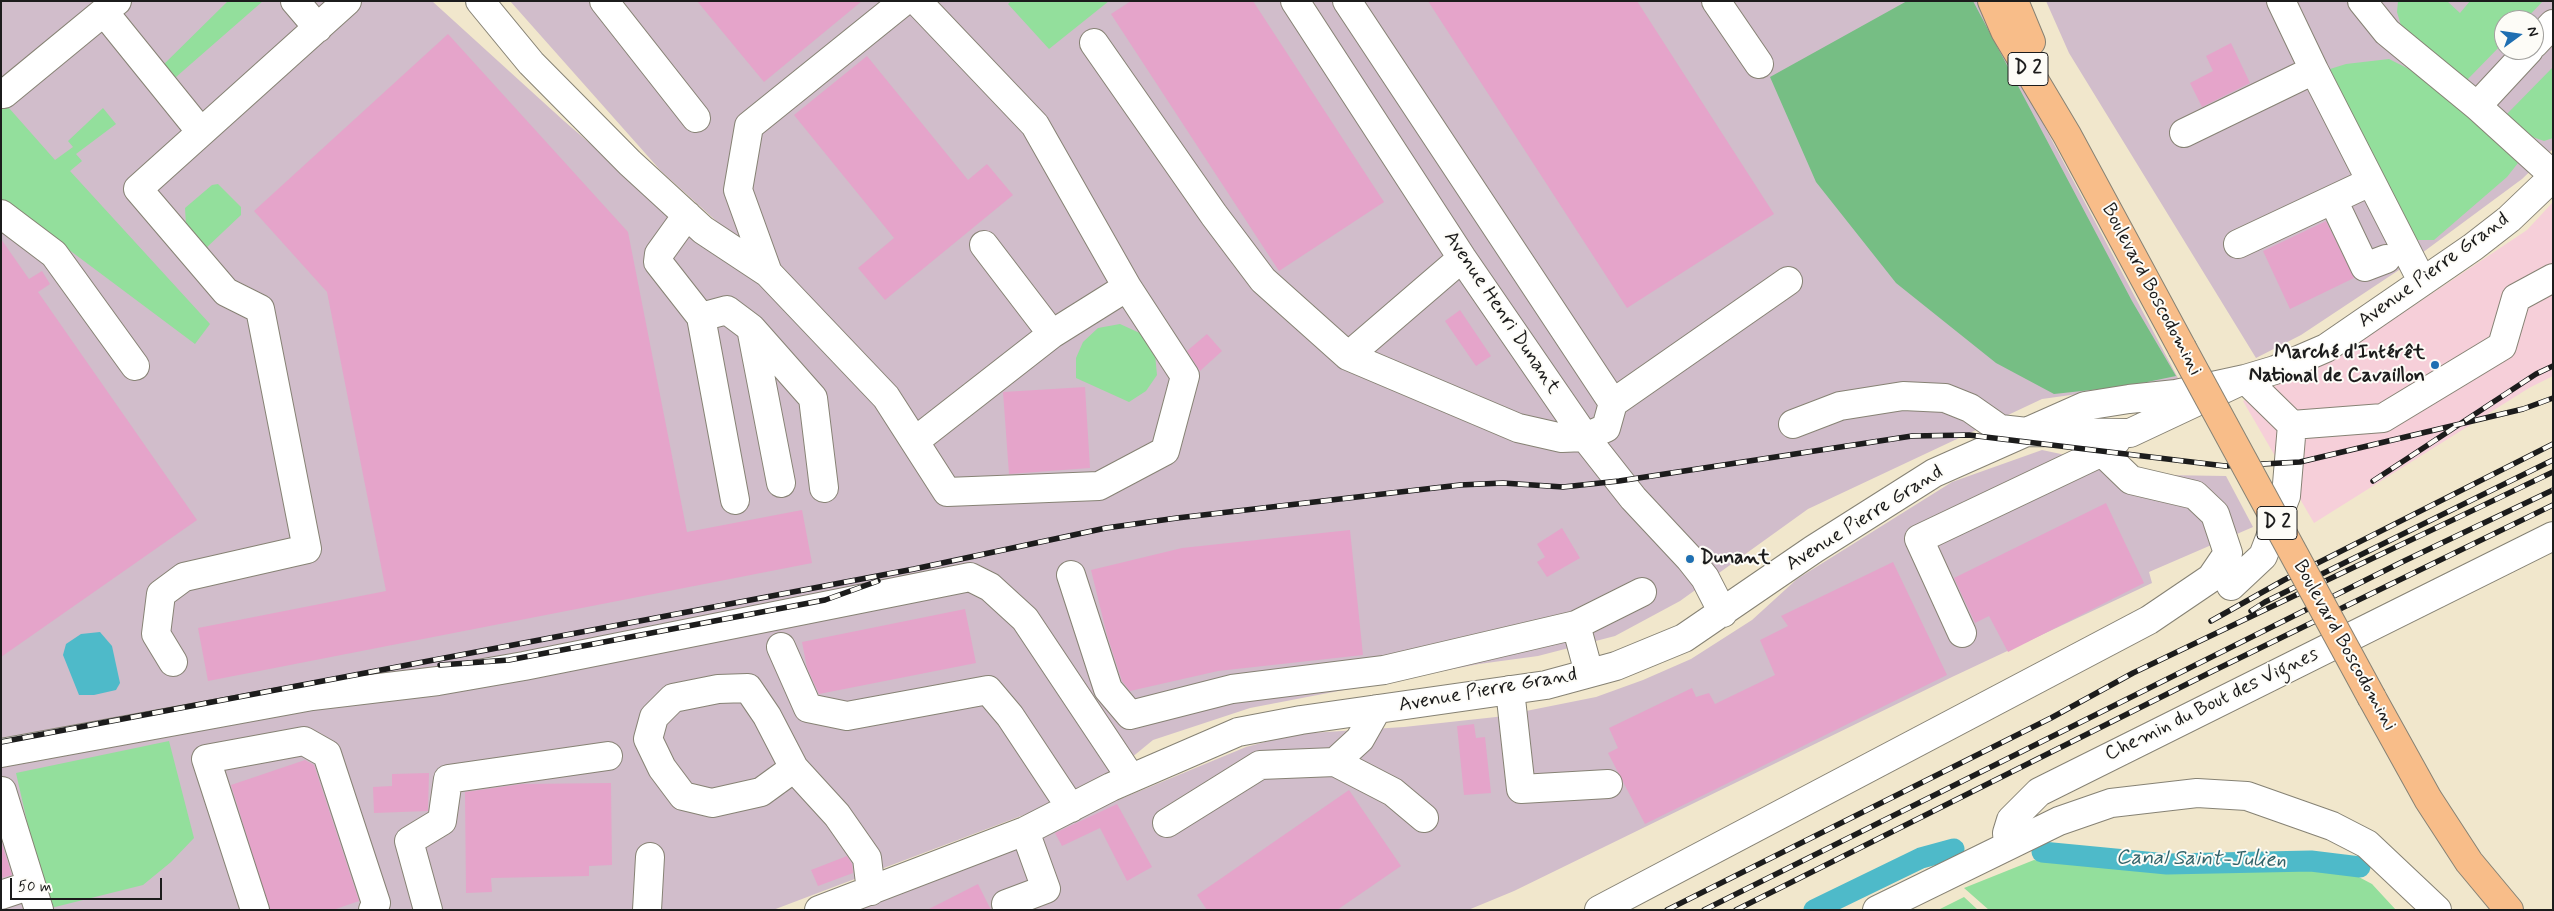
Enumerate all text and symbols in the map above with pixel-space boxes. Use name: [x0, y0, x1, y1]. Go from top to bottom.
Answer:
north arrow: [2494, 10, 2544, 60]
text: N: [2523, 25, 2542, 38]
road number: D 2: [2008, 52, 2048, 86]
street label: Boulevard Boscodomini: [2095, 200, 2207, 380]
street label: Avenue Pierre Grand: [2354, 208, 2514, 334]
street label: Avenue Henri Dunant: [1437, 227, 1565, 399]
place label: Marché d'Intérêt National de Cavaillon: [2249, 342, 2425, 389]
marker: Marché d'Intérêt National de Cavaillon: [2429, 359, 2441, 371]
street label: Avenue Pierre Grand: [1782, 461, 1948, 577]
road number: D 2: [2257, 506, 2297, 540]
place label: Dunant: [1700, 547, 1770, 571]
marker: Dunant: [1684, 553, 1696, 565]
street label: Boulevard Boscodomini: [2287, 556, 2401, 736]
street label: Chemin du Bout des Vignes: [2101, 643, 2323, 767]
street label: Avenue Pierre Grand: [1397, 663, 1579, 719]
water label: Canal Saint-Julien: [2116, 846, 2286, 874]
scale bar: [12, 868, 165, 900]
text: 50 m: [18, 877, 52, 897]

